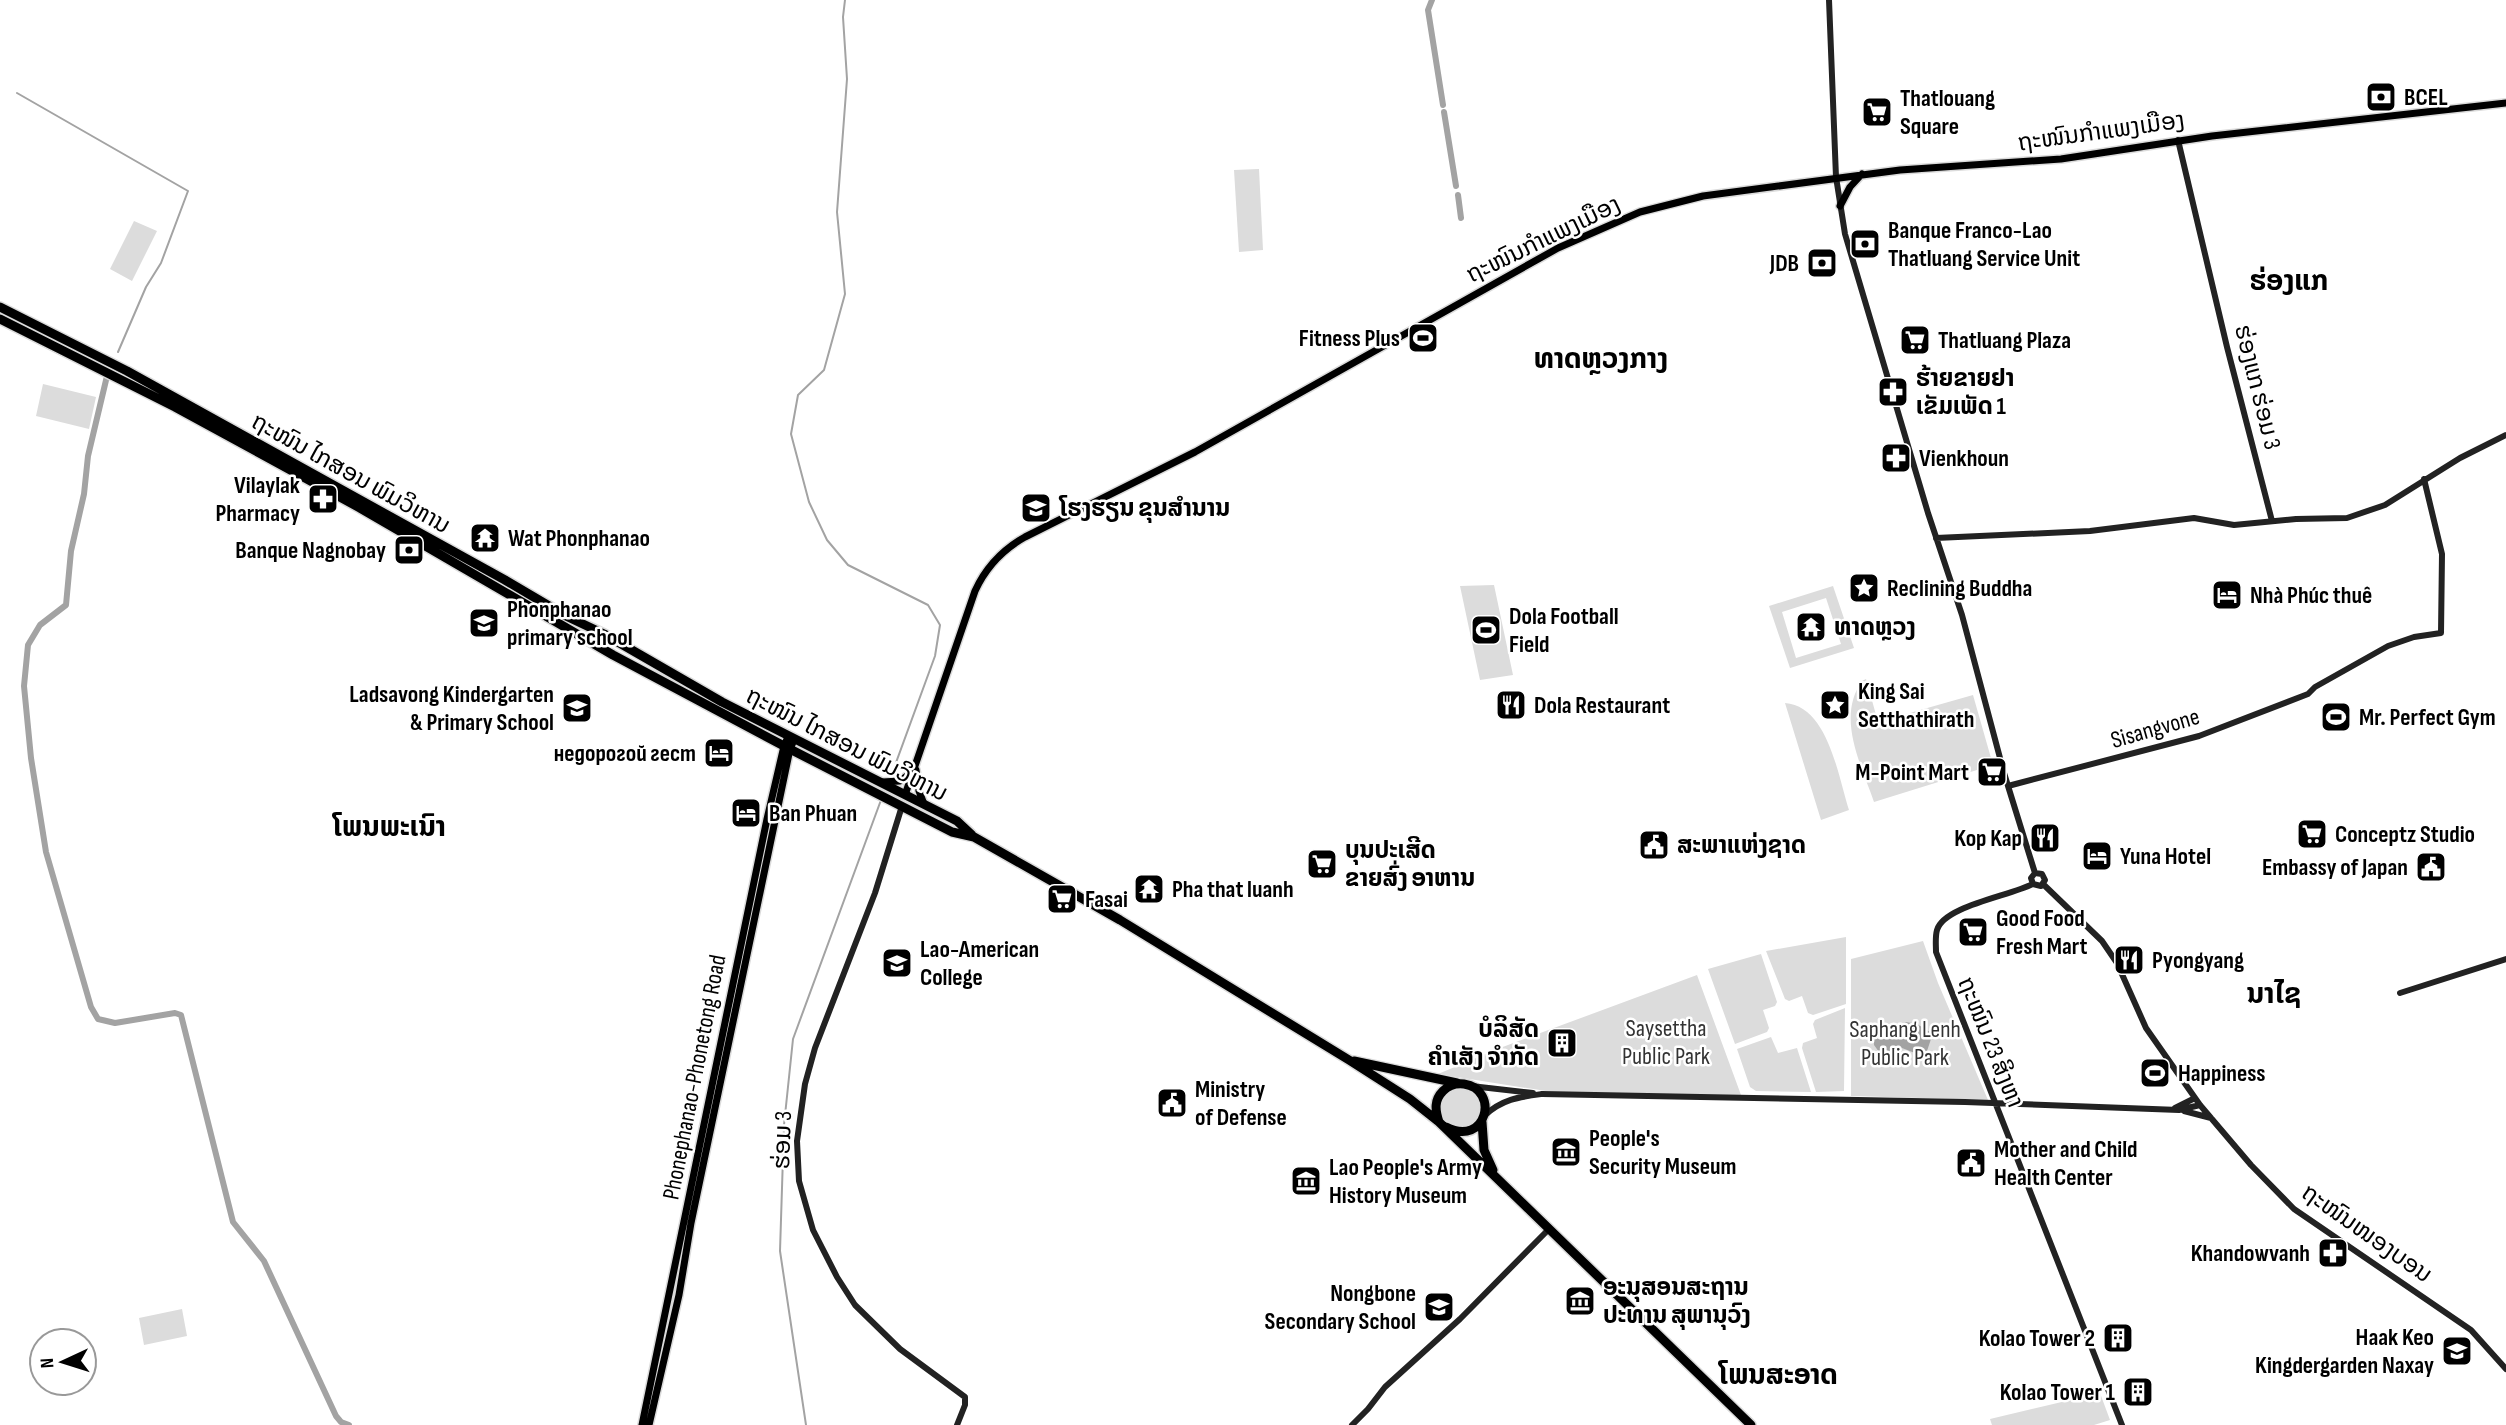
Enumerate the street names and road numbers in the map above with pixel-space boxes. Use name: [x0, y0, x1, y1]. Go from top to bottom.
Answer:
street label: ຖະໜົນກຳແພງເມືອງ: [2016, 105, 2186, 158]
street label: ຖະໜົນກຳແພງເມືອງ: [1461, 190, 1625, 289]
street label: ຮ່ອງແກ ຮ່ອມ 3: [2228, 322, 2287, 453]
street label: ຖະໜົນ ໄກສອນ ພົມວິຫານ: [246, 407, 455, 540]
street label: ຖະໜົນ ໄກສອນ ພົມວິຫານ: [741, 681, 953, 808]
street label: Sisangvone: [2107, 702, 2203, 755]
street label: Phonephanao-Phonetong Road: [657, 952, 732, 1202]
street label: ຖະໜົນ 23 ສິງຫາ: [1951, 972, 2030, 1112]
street label: ຮ່ອມ 3: [767, 1110, 798, 1170]
street label: ຖະໜົນໜອງບອນ: [2296, 1178, 2438, 1289]

